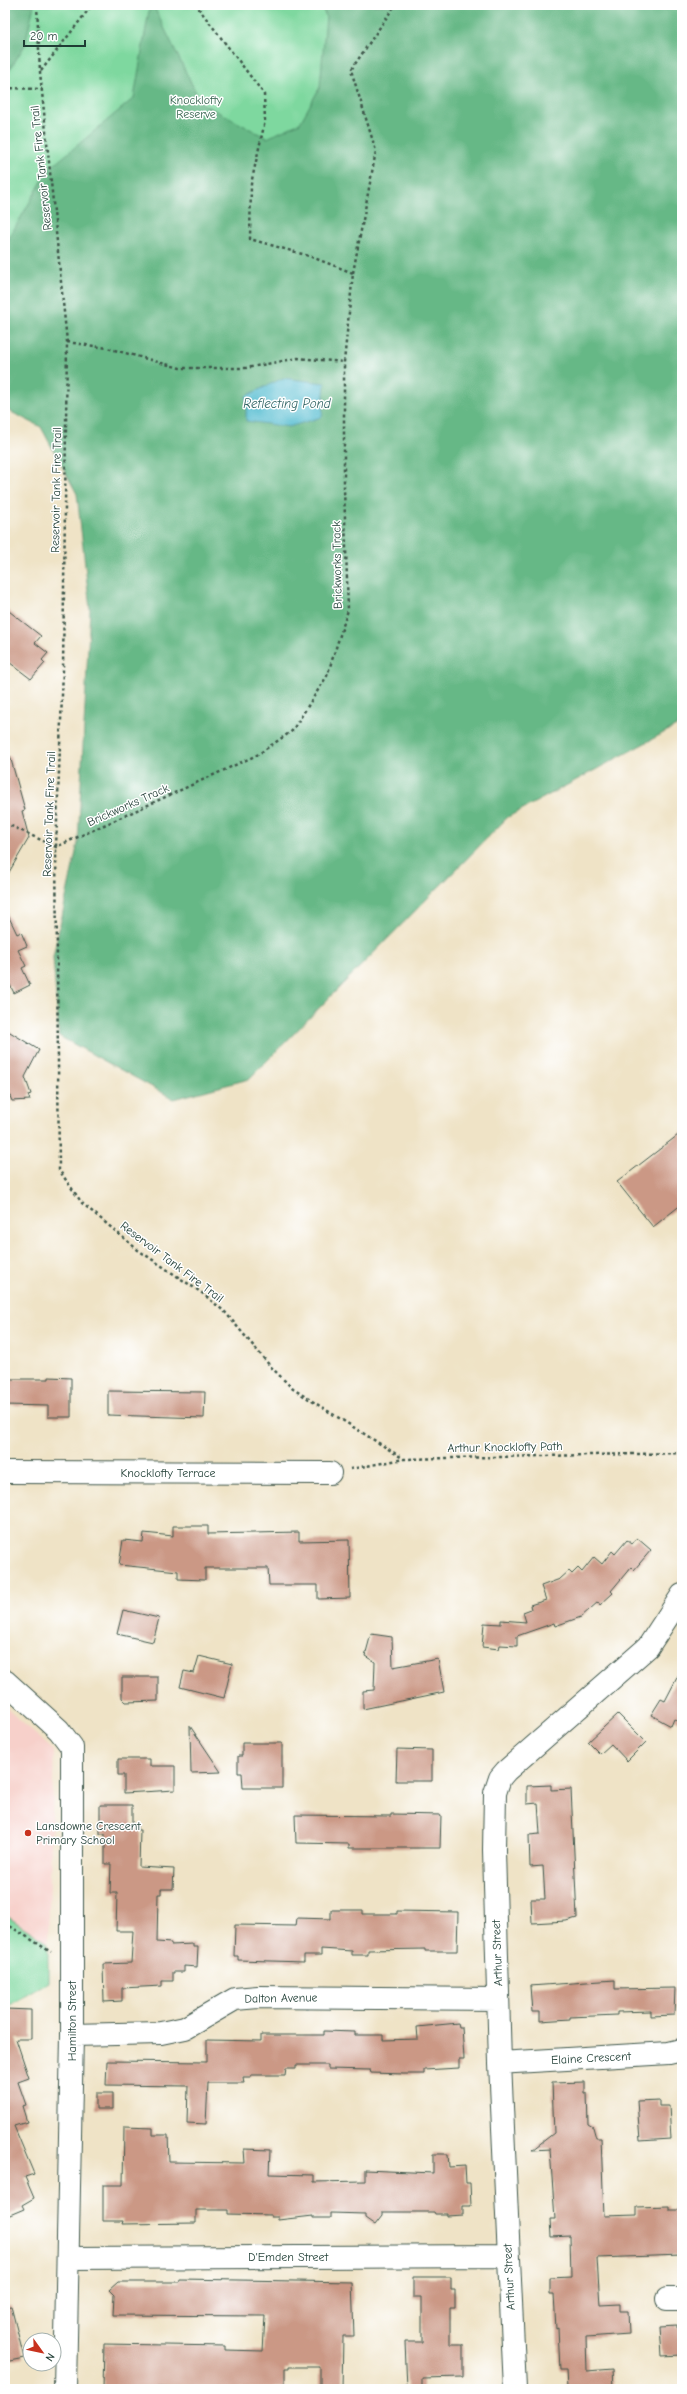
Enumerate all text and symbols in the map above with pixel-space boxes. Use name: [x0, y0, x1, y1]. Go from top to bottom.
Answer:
scale bar: [24, 22, 85, 48]
text: 20 m: [30, 29, 58, 43]
park label: Knocklofty Reserve: [170, 93, 223, 121]
street label: Reservoir Tank Fire Trail: [27, 105, 55, 231]
water label: Reflecting Pond: [243, 396, 332, 411]
street label: Reservoir Tank Fire Trail: [48, 427, 64, 553]
street label: Brickworks Track: [329, 521, 345, 609]
street label: Reservoir Tank Fire Trail: [40, 751, 58, 877]
street label: Brickworks Track: [85, 781, 171, 829]
street label: Reservoir Tank Fire Trail: [118, 1219, 226, 1305]
street label: Arthur Knocklofty Path: [447, 1439, 563, 1455]
street label: Knocklofty Terrace: [121, 1466, 215, 1480]
place label: Lansdowne Crescent Primary School: [36, 1819, 141, 1847]
marker: Lansdowne Crescent Primary School: [23, 1828, 33, 1838]
street label: Arthur Street: [489, 1919, 505, 1987]
street label: Hamilton Street: [65, 1980, 79, 2061]
street label: Dalton Avenue: [244, 1990, 318, 2006]
street label: Elaine Crescent: [551, 2049, 632, 2067]
street label: Arthur Street: [500, 2243, 518, 2311]
street label: D'Emden Street: [248, 2250, 329, 2264]
north arrow: [22, 2332, 62, 2372]
text: N: [43, 2351, 57, 2364]

